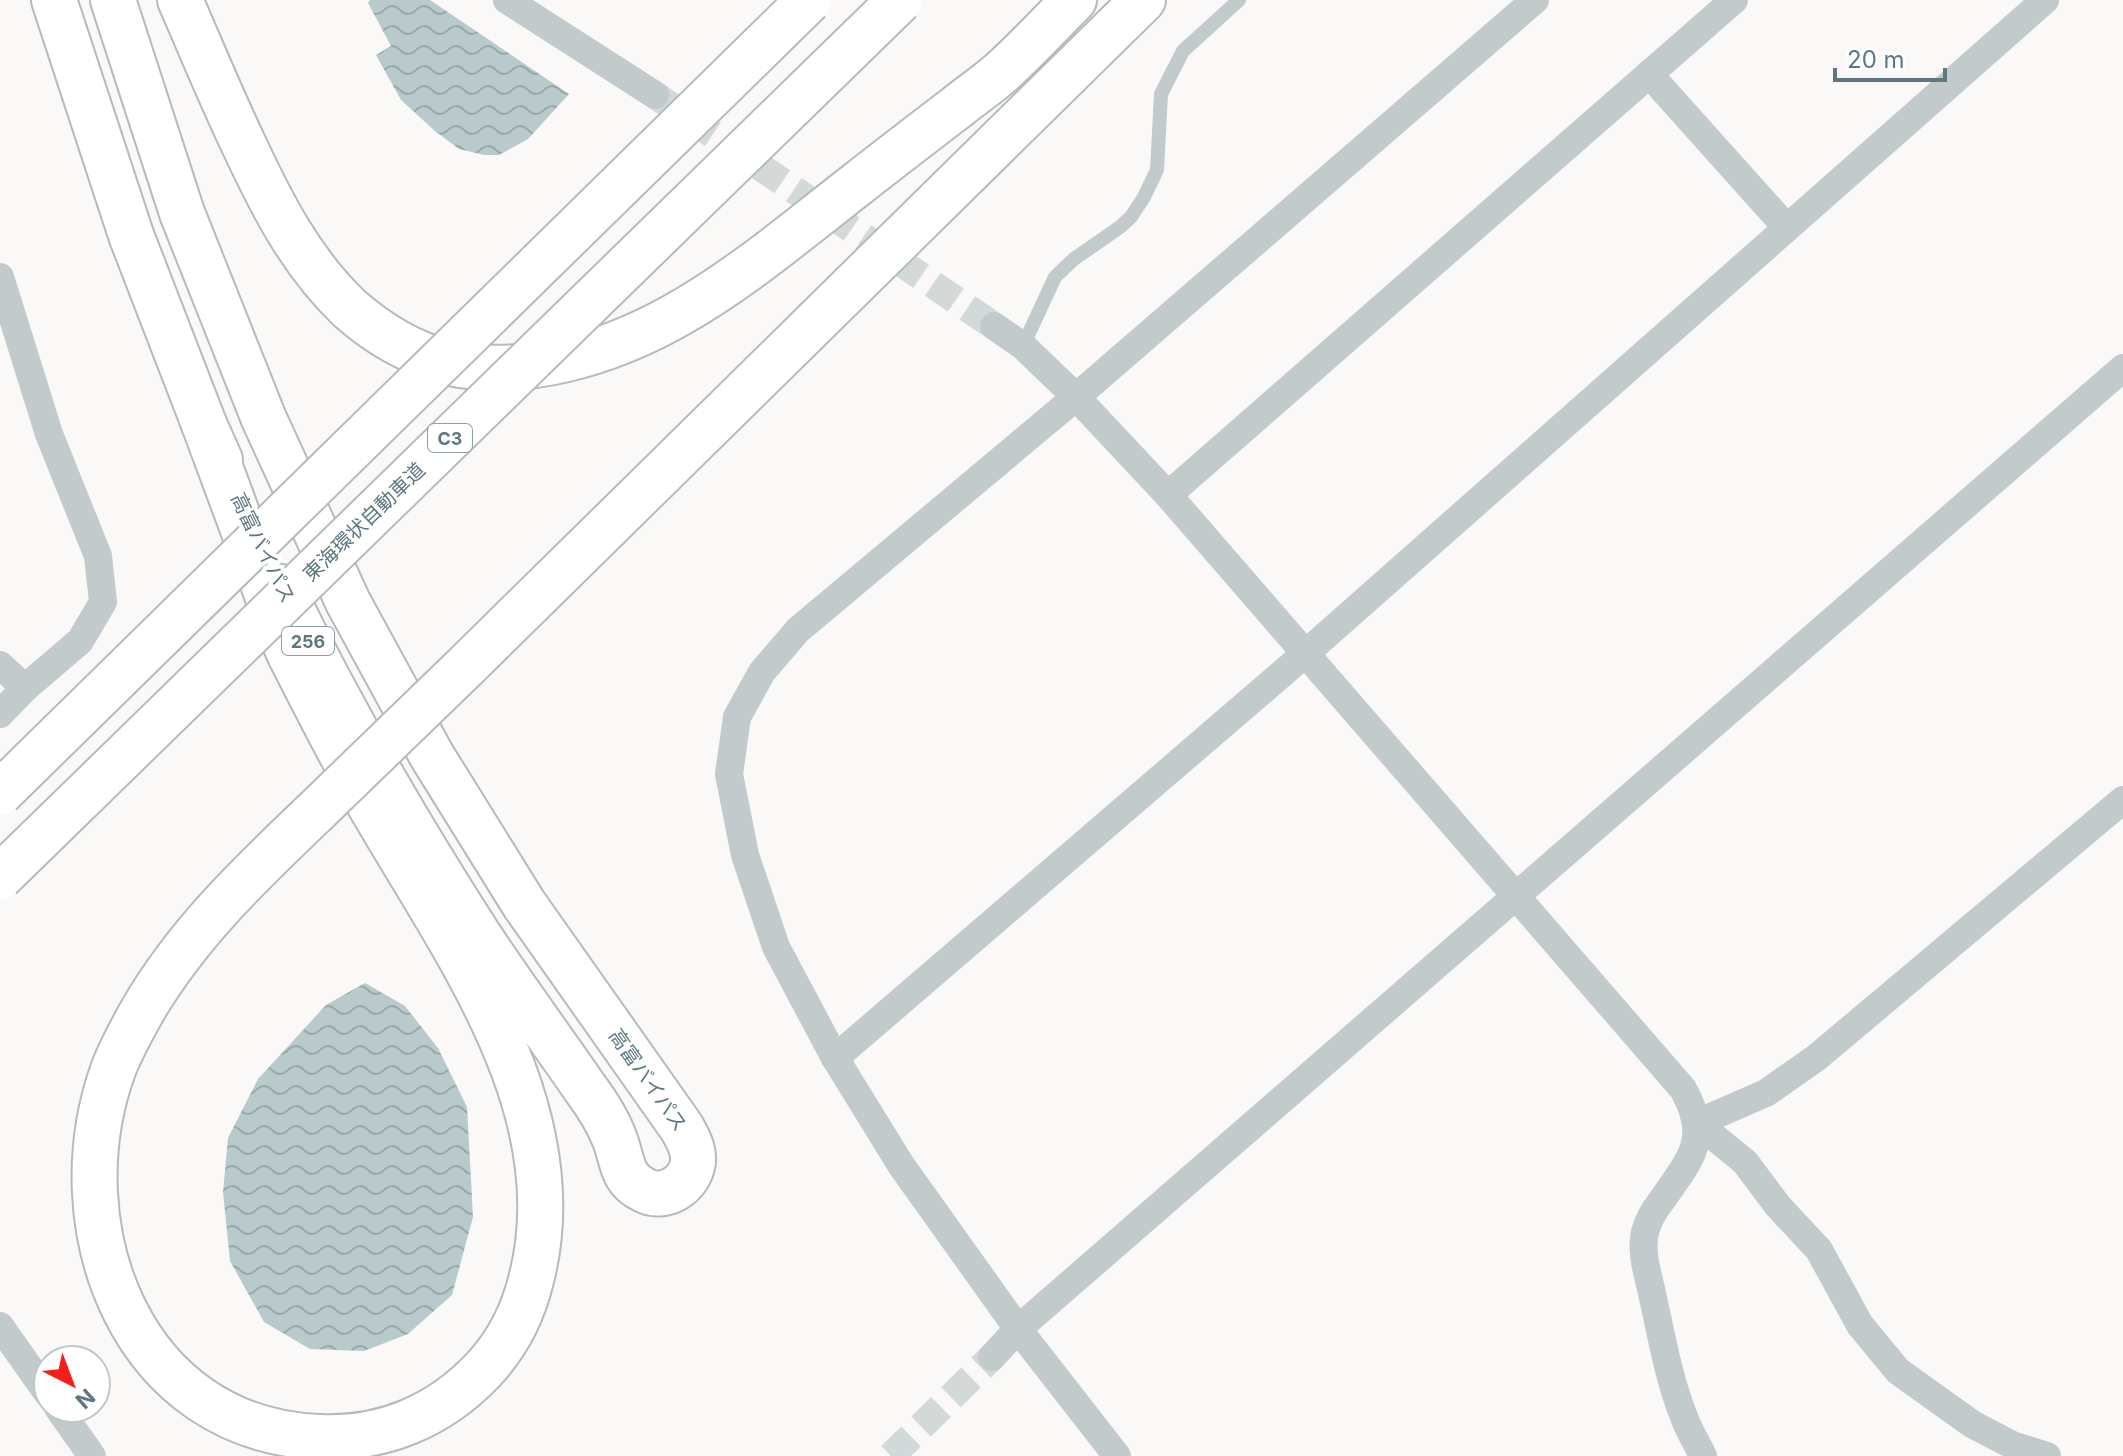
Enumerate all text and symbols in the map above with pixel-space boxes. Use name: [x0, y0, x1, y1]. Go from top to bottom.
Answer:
scale bar: [1835, 32, 1945, 82]
text: 20 m: [1847, 45, 1905, 74]
road number: C3: [428, 424, 472, 452]
street label: 東海環状自動車道: [298, 458, 430, 586]
street label: 高富バイパス: [226, 489, 300, 607]
road number: 256: [282, 627, 334, 655]
street label: 高富バイパス: [604, 1024, 692, 1136]
north arrow: [32, 1344, 112, 1424]
text: N: [70, 1384, 100, 1414]

